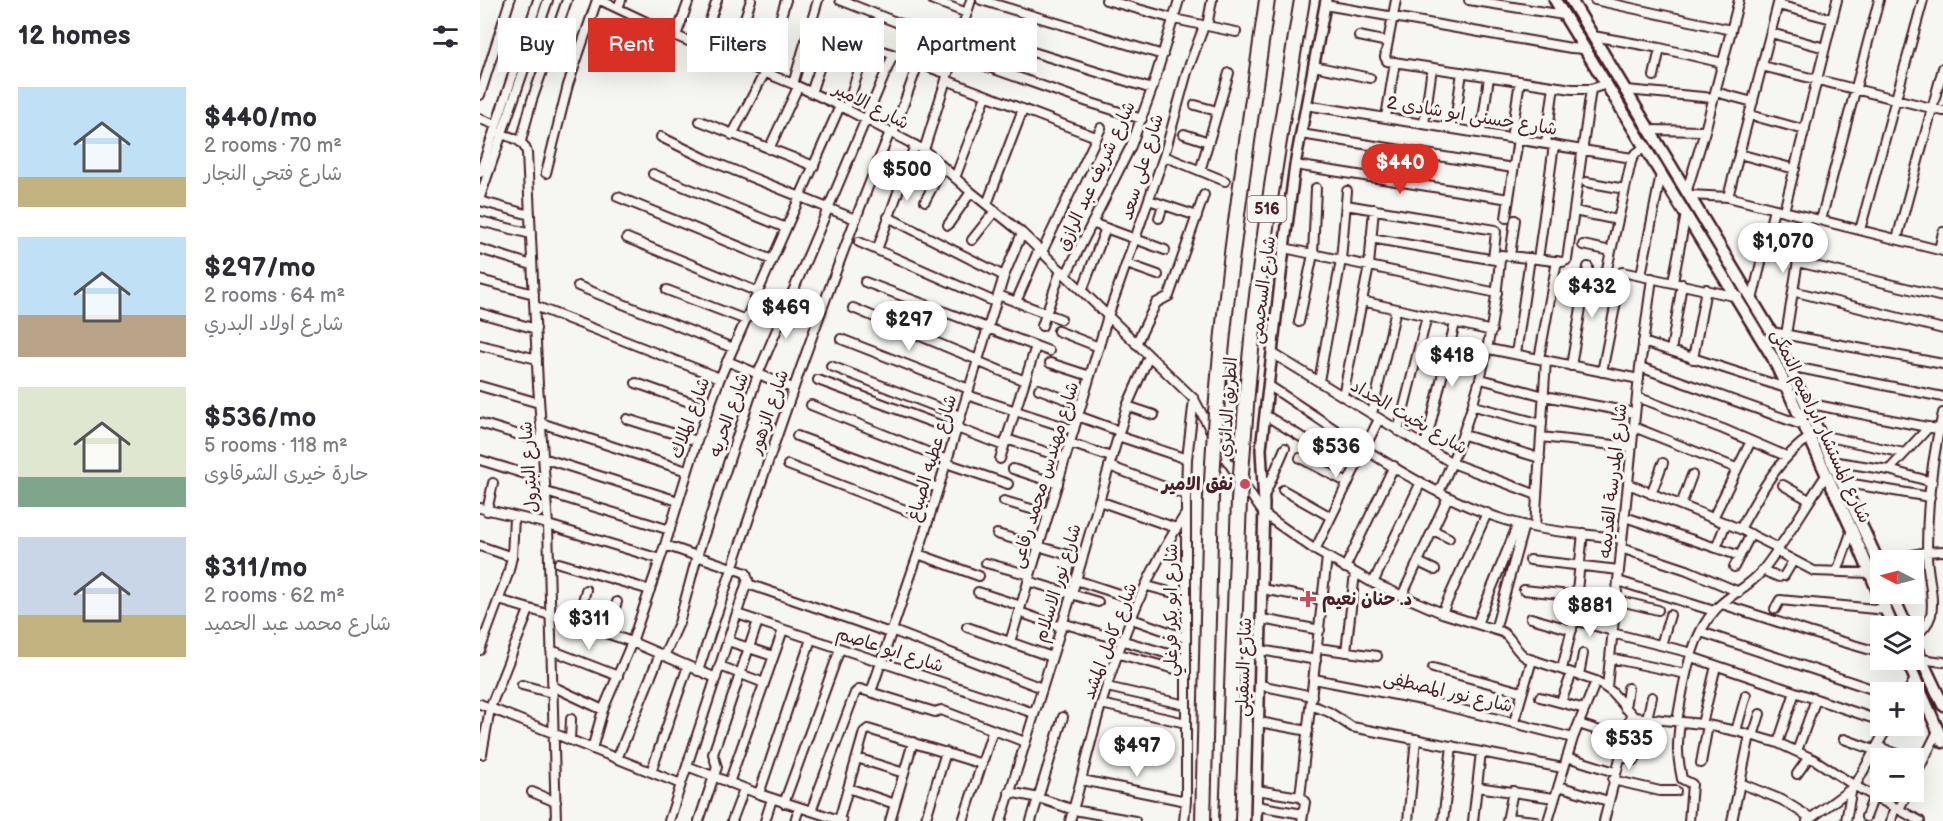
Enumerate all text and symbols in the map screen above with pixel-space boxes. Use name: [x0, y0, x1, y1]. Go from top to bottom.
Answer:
chip: Buy: [498, 18, 576, 72]
chip: Rent: [588, 18, 675, 72]
chip: Filters: [687, 18, 788, 72]
chip: New: [800, 18, 884, 72]
chip: Apartment: [896, 18, 1037, 72]
icon: filters: [429, 20, 462, 53]
text: 12 homes: [18, 21, 130, 52]
street label: شارع الامير: [827, 77, 912, 135]
street label: شارع حسنى ابو شادى 2: [1385, 92, 1559, 141]
street label: شارع شريف عبد الرازق: [1052, 98, 1141, 254]
text: $440/mo: [204, 103, 317, 134]
icon: home: [66, 111, 138, 183]
street label: شارع على سعد: [1116, 111, 1169, 223]
text: 2 rooms · 70 m²: [204, 134, 342, 158]
pin: $440: [1364, 144, 1436, 195]
pin: $500: [871, 151, 943, 202]
text: $440: [1375, 151, 1425, 175]
text: $500: [882, 158, 932, 182]
text: شارع فتحي النجار: [204, 162, 342, 186]
road number: 516: [1248, 196, 1286, 222]
pin: $1,070: [1734, 223, 1832, 274]
text: $1,070: [1752, 230, 1814, 254]
street label: شارع السحيمى: [1246, 235, 1281, 345]
text: $297/mo: [204, 253, 315, 284]
icon: home: [66, 261, 138, 333]
pin: $432: [1556, 268, 1628, 319]
text: $432: [1568, 275, 1616, 299]
text: 2 rooms · 64 m²: [204, 284, 345, 308]
pin: $469: [750, 289, 822, 340]
text: $469: [762, 296, 810, 320]
pin: $297: [873, 301, 945, 352]
text: $297: [885, 308, 933, 332]
text: شارع اولاد البدري: [204, 312, 343, 336]
street label: شارع المستشار ابراهيم النمكى: [1764, 326, 1875, 528]
pin: $418: [1416, 337, 1488, 388]
text: $418: [1430, 344, 1475, 368]
street label: الطريق الدائري: [1214, 356, 1244, 458]
street label: شارع الزهور: [744, 367, 794, 458]
street label: شارع الحريه: [705, 370, 754, 460]
street label: شارع الملاك: [666, 375, 715, 462]
street label: شارع بخيت الحداد: [1346, 375, 1471, 460]
street label: شارع مهندس محمد رفاعى: [1007, 379, 1084, 571]
street label: شارع عطيه الصباغ: [903, 392, 962, 524]
street label: شارع المدرسة القديمه: [1594, 402, 1633, 560]
text: $536/mo: [204, 403, 316, 434]
icon: home: [66, 411, 138, 483]
street label: شارع البترول: [515, 420, 544, 514]
pin: $536: [1300, 428, 1372, 479]
text: 5 rooms · 118 m²: [204, 434, 348, 458]
text: $536: [1312, 435, 1360, 459]
text: حارة خيرى الشرقاوى: [204, 462, 369, 486]
place label: نفق الامير: [1160, 474, 1233, 495]
marker: نفق الامير: [1238, 477, 1252, 491]
street label: شارع نور الاسلام: [1030, 521, 1089, 646]
street label: شارع ابو بكر فرغلي: [1161, 543, 1187, 677]
north arrow: [1870, 550, 1924, 604]
map controls: [1870, 550, 1924, 802]
text: $311/mo: [204, 553, 307, 584]
icon: home: [66, 561, 138, 633]
street label: شارع كامل المشد: [1078, 580, 1143, 703]
text: 2 rooms · 62 m²: [204, 584, 345, 608]
pin: $881: [1554, 587, 1626, 638]
place label: د. حنان نعيم: [1322, 589, 1412, 613]
marker: د. حنان نعيم: [1299, 590, 1317, 608]
text: $881: [1567, 594, 1613, 618]
pin: $311: [553, 600, 625, 651]
text: $311: [568, 607, 610, 631]
text: شارع محمد عبد الحميد: [204, 612, 391, 636]
button: layers: [1870, 616, 1924, 670]
street label: شارع السقيلى: [1232, 617, 1257, 717]
street label: شارع ابو عاصم: [833, 623, 946, 680]
street label: شارع نور المصطفى: [1381, 667, 1515, 718]
button: +: [1870, 682, 1924, 736]
pin: $535: [1593, 720, 1665, 771]
pin: $497: [1101, 727, 1173, 778]
text: $535: [1605, 727, 1653, 751]
text: $497: [1113, 734, 1161, 758]
button: −: [1870, 748, 1924, 802]

